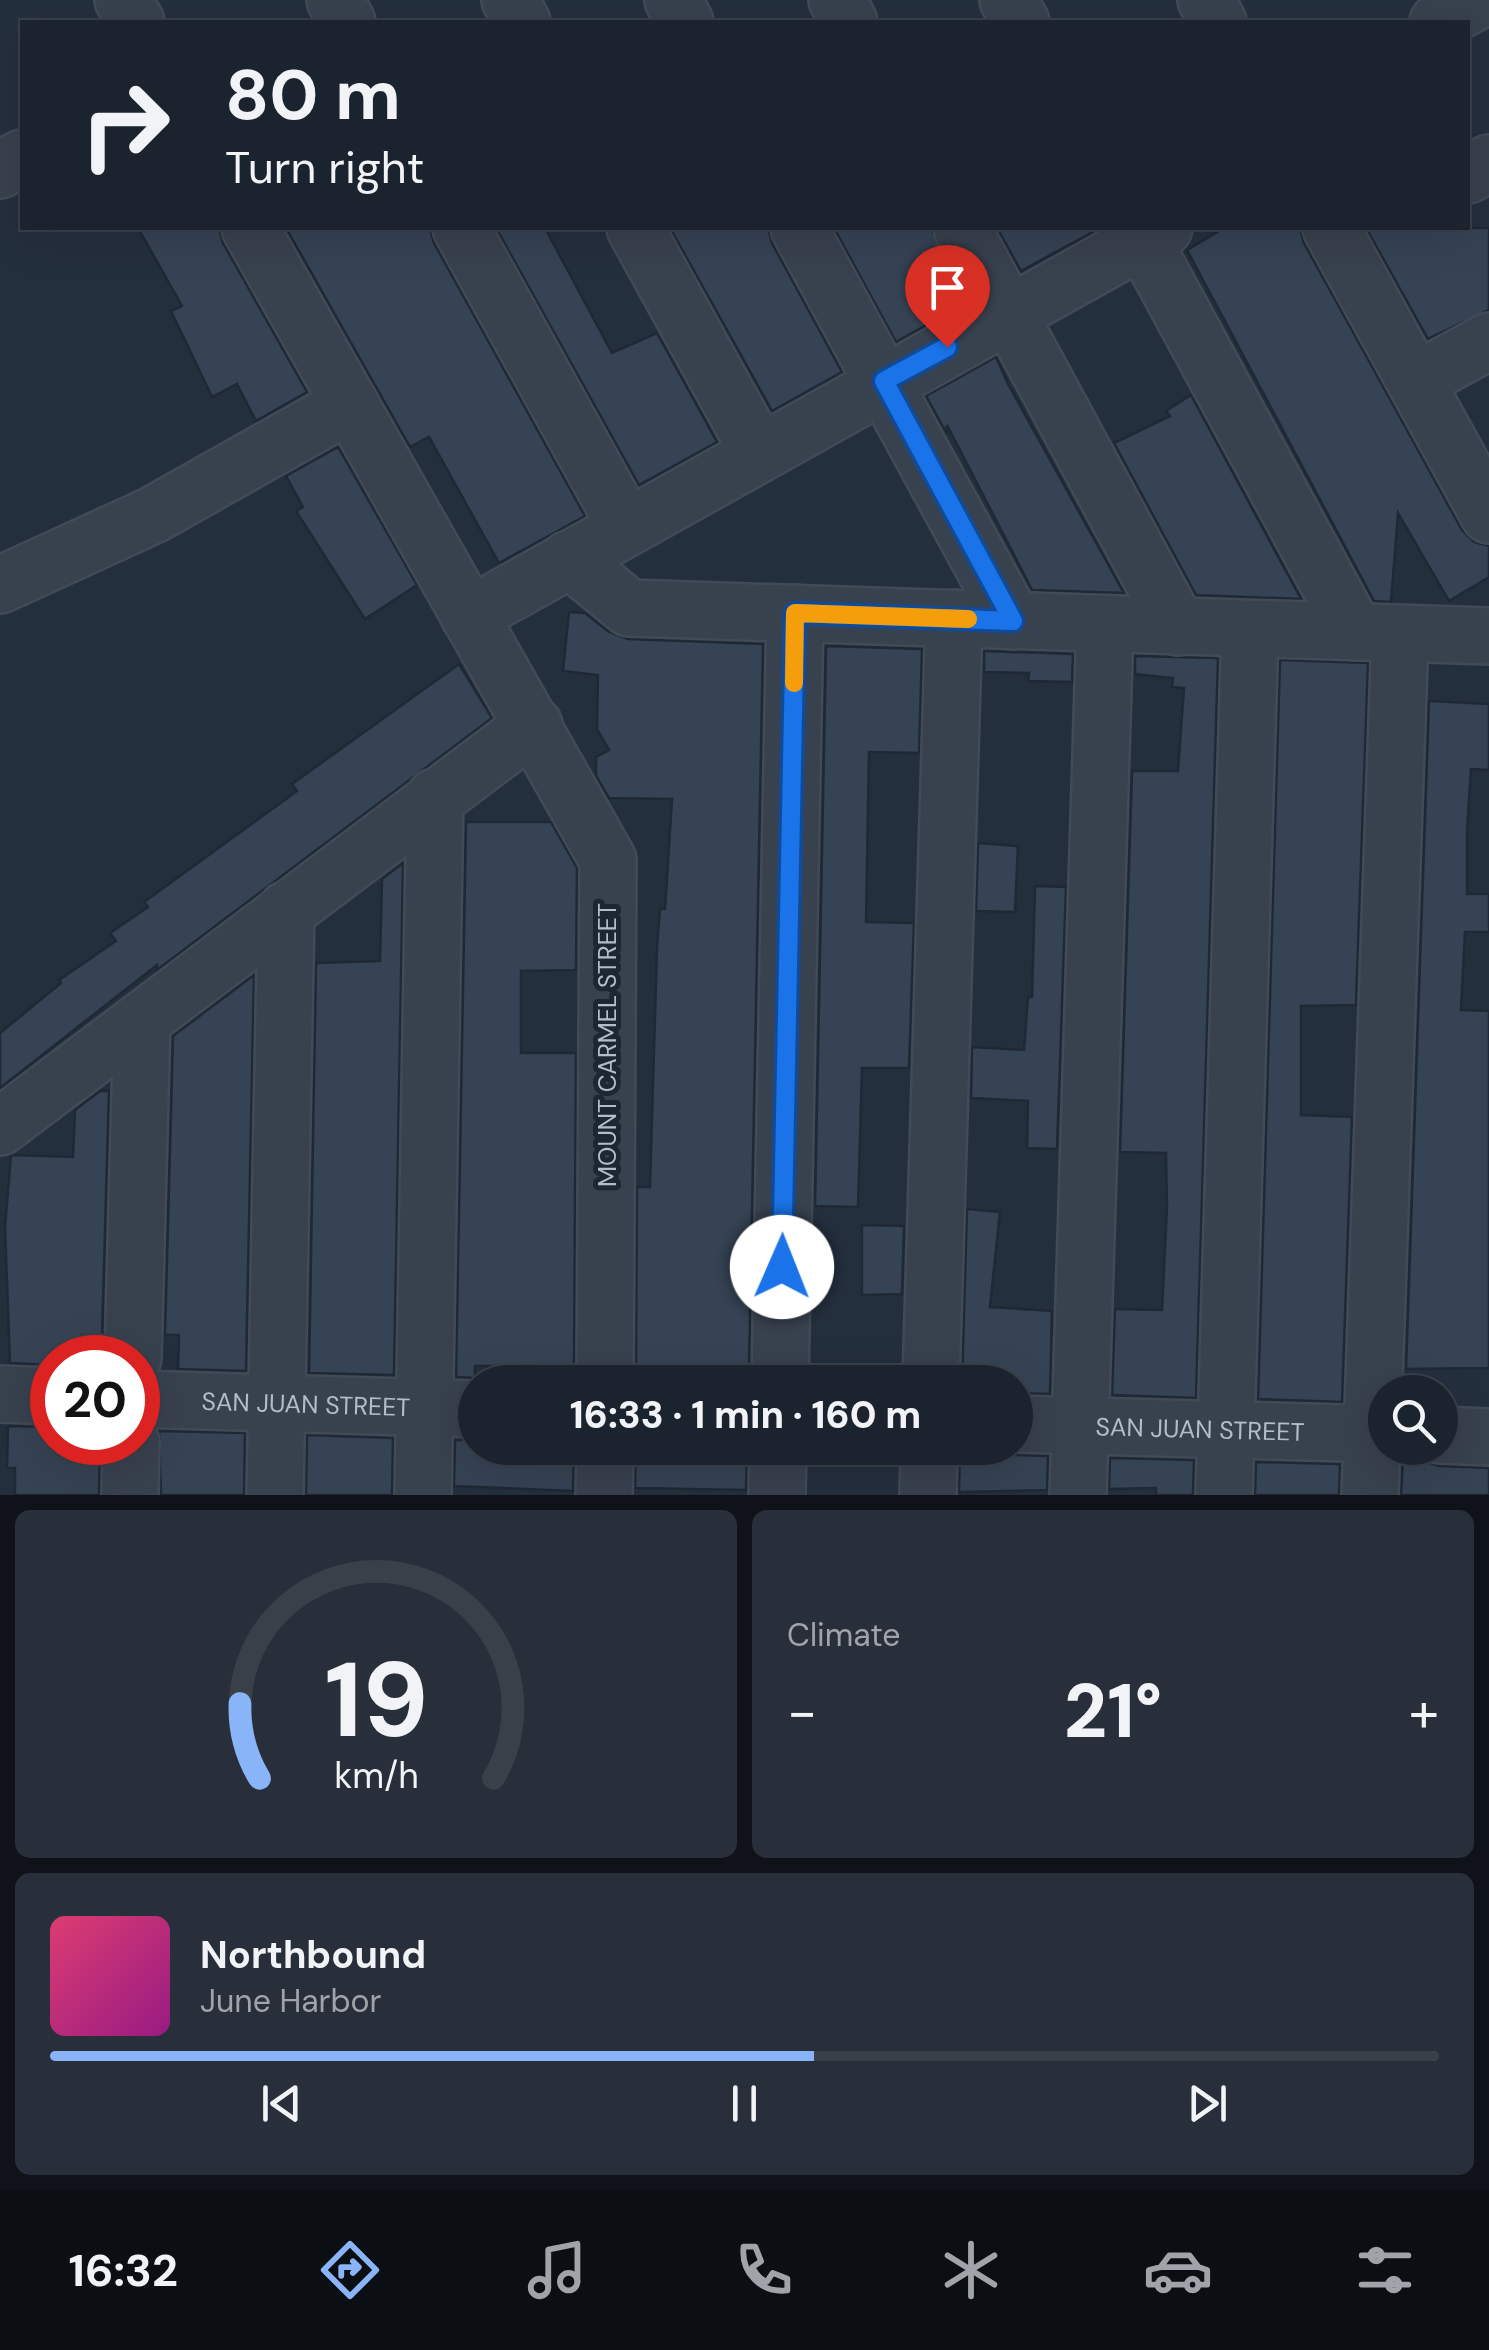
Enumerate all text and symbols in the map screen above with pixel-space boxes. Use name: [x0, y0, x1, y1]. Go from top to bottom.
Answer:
text: 80 m: [225, 50, 401, 141]
icon: right: [60, 60, 190, 190]
text: Turn right: [225, 138, 424, 197]
pin: [905, 245, 990, 348]
icon: arrive: [920, 260, 975, 315]
street label: MOUNT CARMEL STREET: [591, 903, 624, 1187]
position arrow: [730, 1215, 834, 1319]
speed limit sign: 20: [30, 1335, 160, 1465]
map controls: [1368, 1375, 1458, 1465]
button: search: [1368, 1375, 1458, 1465]
street label: SAN JUAN STREET: [201, 1385, 411, 1424]
text: 16:33 · 1 min · 160 m: [570, 1390, 921, 1440]
street label: SAN JUAN STREET: [1095, 1410, 1305, 1449]
text: Climate: [787, 1614, 901, 1656]
text: 19: [324, 1633, 428, 1768]
text: 21°: [1064, 1663, 1162, 1760]
text: −: [787, 1676, 817, 1748]
text: +: [1409, 1676, 1439, 1748]
text: km/h: [334, 1753, 418, 1799]
text: Northbound: [200, 1930, 426, 1980]
text: June Harbor: [200, 1980, 381, 2022]
icon: previous: [254, 2076, 309, 2131]
icon: pause: [717, 2076, 772, 2131]
icon: next: [1180, 2076, 1235, 2131]
icon: directions: [315, 2235, 385, 2305]
icon: music: [522, 2235, 592, 2305]
icon: phone: [729, 2235, 799, 2305]
icon: climate: [936, 2235, 1006, 2305]
icon: car: [1143, 2235, 1213, 2305]
icon: filters: [1350, 2235, 1420, 2305]
text: 16:32: [69, 2241, 178, 2300]

